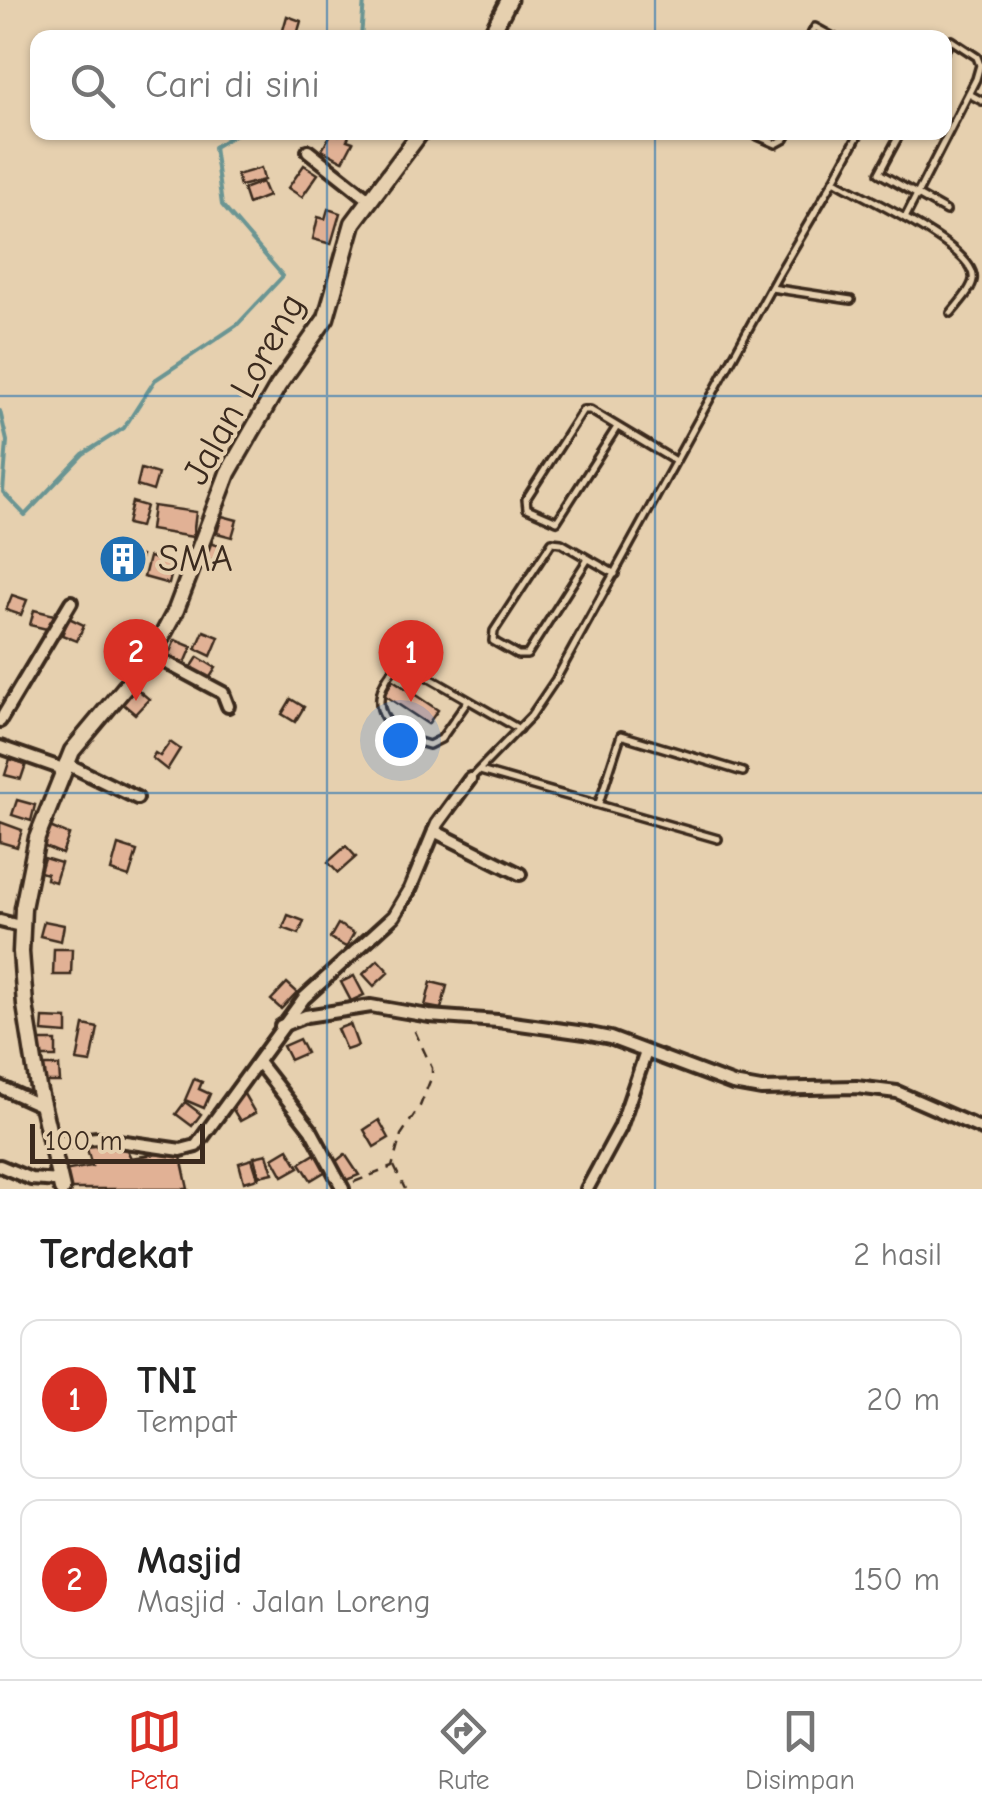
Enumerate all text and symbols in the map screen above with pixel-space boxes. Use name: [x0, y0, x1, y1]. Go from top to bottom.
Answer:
search box: [30, 30, 952, 140]
icon: search: [65, 58, 120, 113]
text: Cari di sini: [145, 63, 320, 107]
street label: Jalan Loreng: [173, 286, 315, 492]
building icon: SMA: [97, 533, 149, 585]
place label: SMA: [158, 537, 233, 581]
pin: 2: [104, 618, 168, 701]
pin: 1: [378, 620, 444, 702]
your location: [375, 715, 426, 766]
scale bar: [30, 1119, 205, 1164]
text: 100 m: [45, 1125, 123, 1157]
text: Terdekat: [40, 1230, 192, 1279]
text: 2 hasil: [853, 1236, 942, 1273]
text: TNI: [137, 1359, 197, 1403]
text: 1: [68, 1381, 81, 1418]
text: 20 m: [867, 1381, 940, 1418]
text: Tempat: [137, 1403, 236, 1440]
text: Masjid: [137, 1539, 242, 1583]
text: 2: [67, 1561, 82, 1598]
text: 150 m: [853, 1561, 940, 1598]
text: Masjid · Jalan Loreng: [137, 1583, 431, 1620]
tab: Peta: [127, 1704, 182, 1796]
tab: Rute: [436, 1704, 491, 1796]
tab: Disimpan: [745, 1704, 855, 1796]

